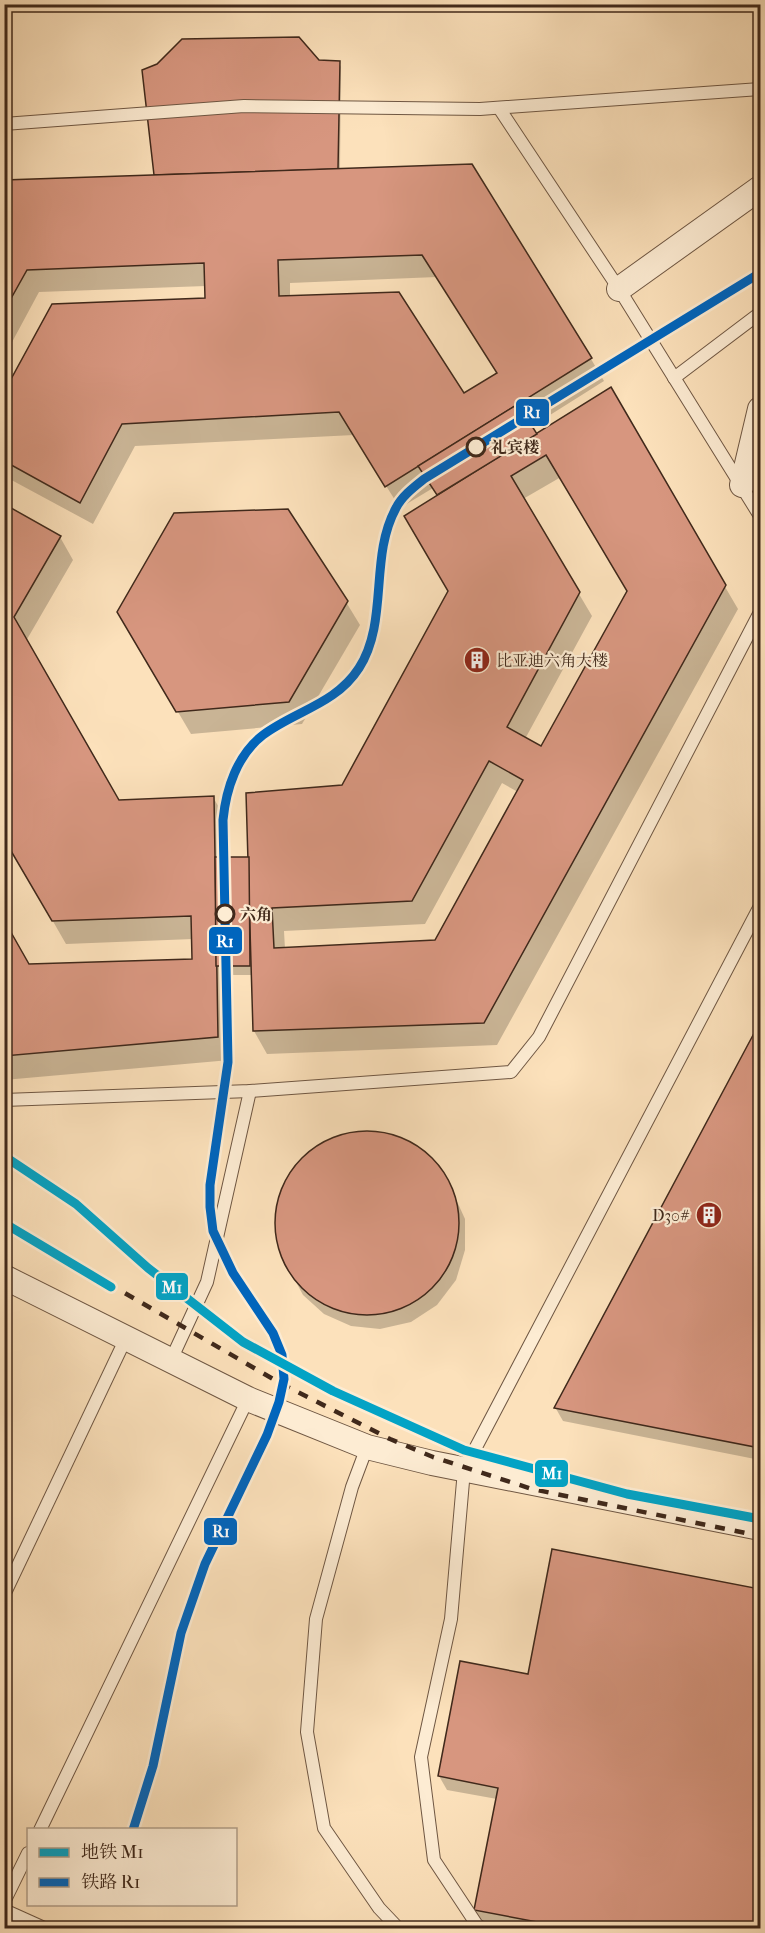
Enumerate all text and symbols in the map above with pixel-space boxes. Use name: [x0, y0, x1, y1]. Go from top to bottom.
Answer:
line badge: R1: [515, 398, 550, 427]
text: R1: [523, 403, 541, 422]
marker: 礼宾楼: [466, 437, 486, 457]
place label: 礼宾楼: [491, 438, 539, 457]
building icon: 比亚迪六角大楼: [462, 645, 492, 675]
place label: 比亚迪六角大楼: [496, 651, 608, 670]
marker: 六角: [215, 904, 235, 924]
place label: 六角: [240, 905, 272, 924]
line badge: R1: [208, 926, 243, 955]
text: R1: [216, 932, 234, 951]
building icon: D30#: [694, 1200, 724, 1230]
place label: D30#: [652, 1206, 690, 1225]
line badge: M1: [155, 1272, 189, 1301]
text: M1: [161, 1278, 182, 1297]
line badge: M1: [534, 1459, 569, 1488]
text: M1: [541, 1464, 562, 1483]
line badge: R1: [203, 1517, 238, 1546]
text: R1: [212, 1522, 230, 1541]
legend: [27, 1828, 237, 1906]
text: 地铁 M1: [81, 1842, 144, 1863]
text: 铁路 R1: [81, 1872, 140, 1893]

